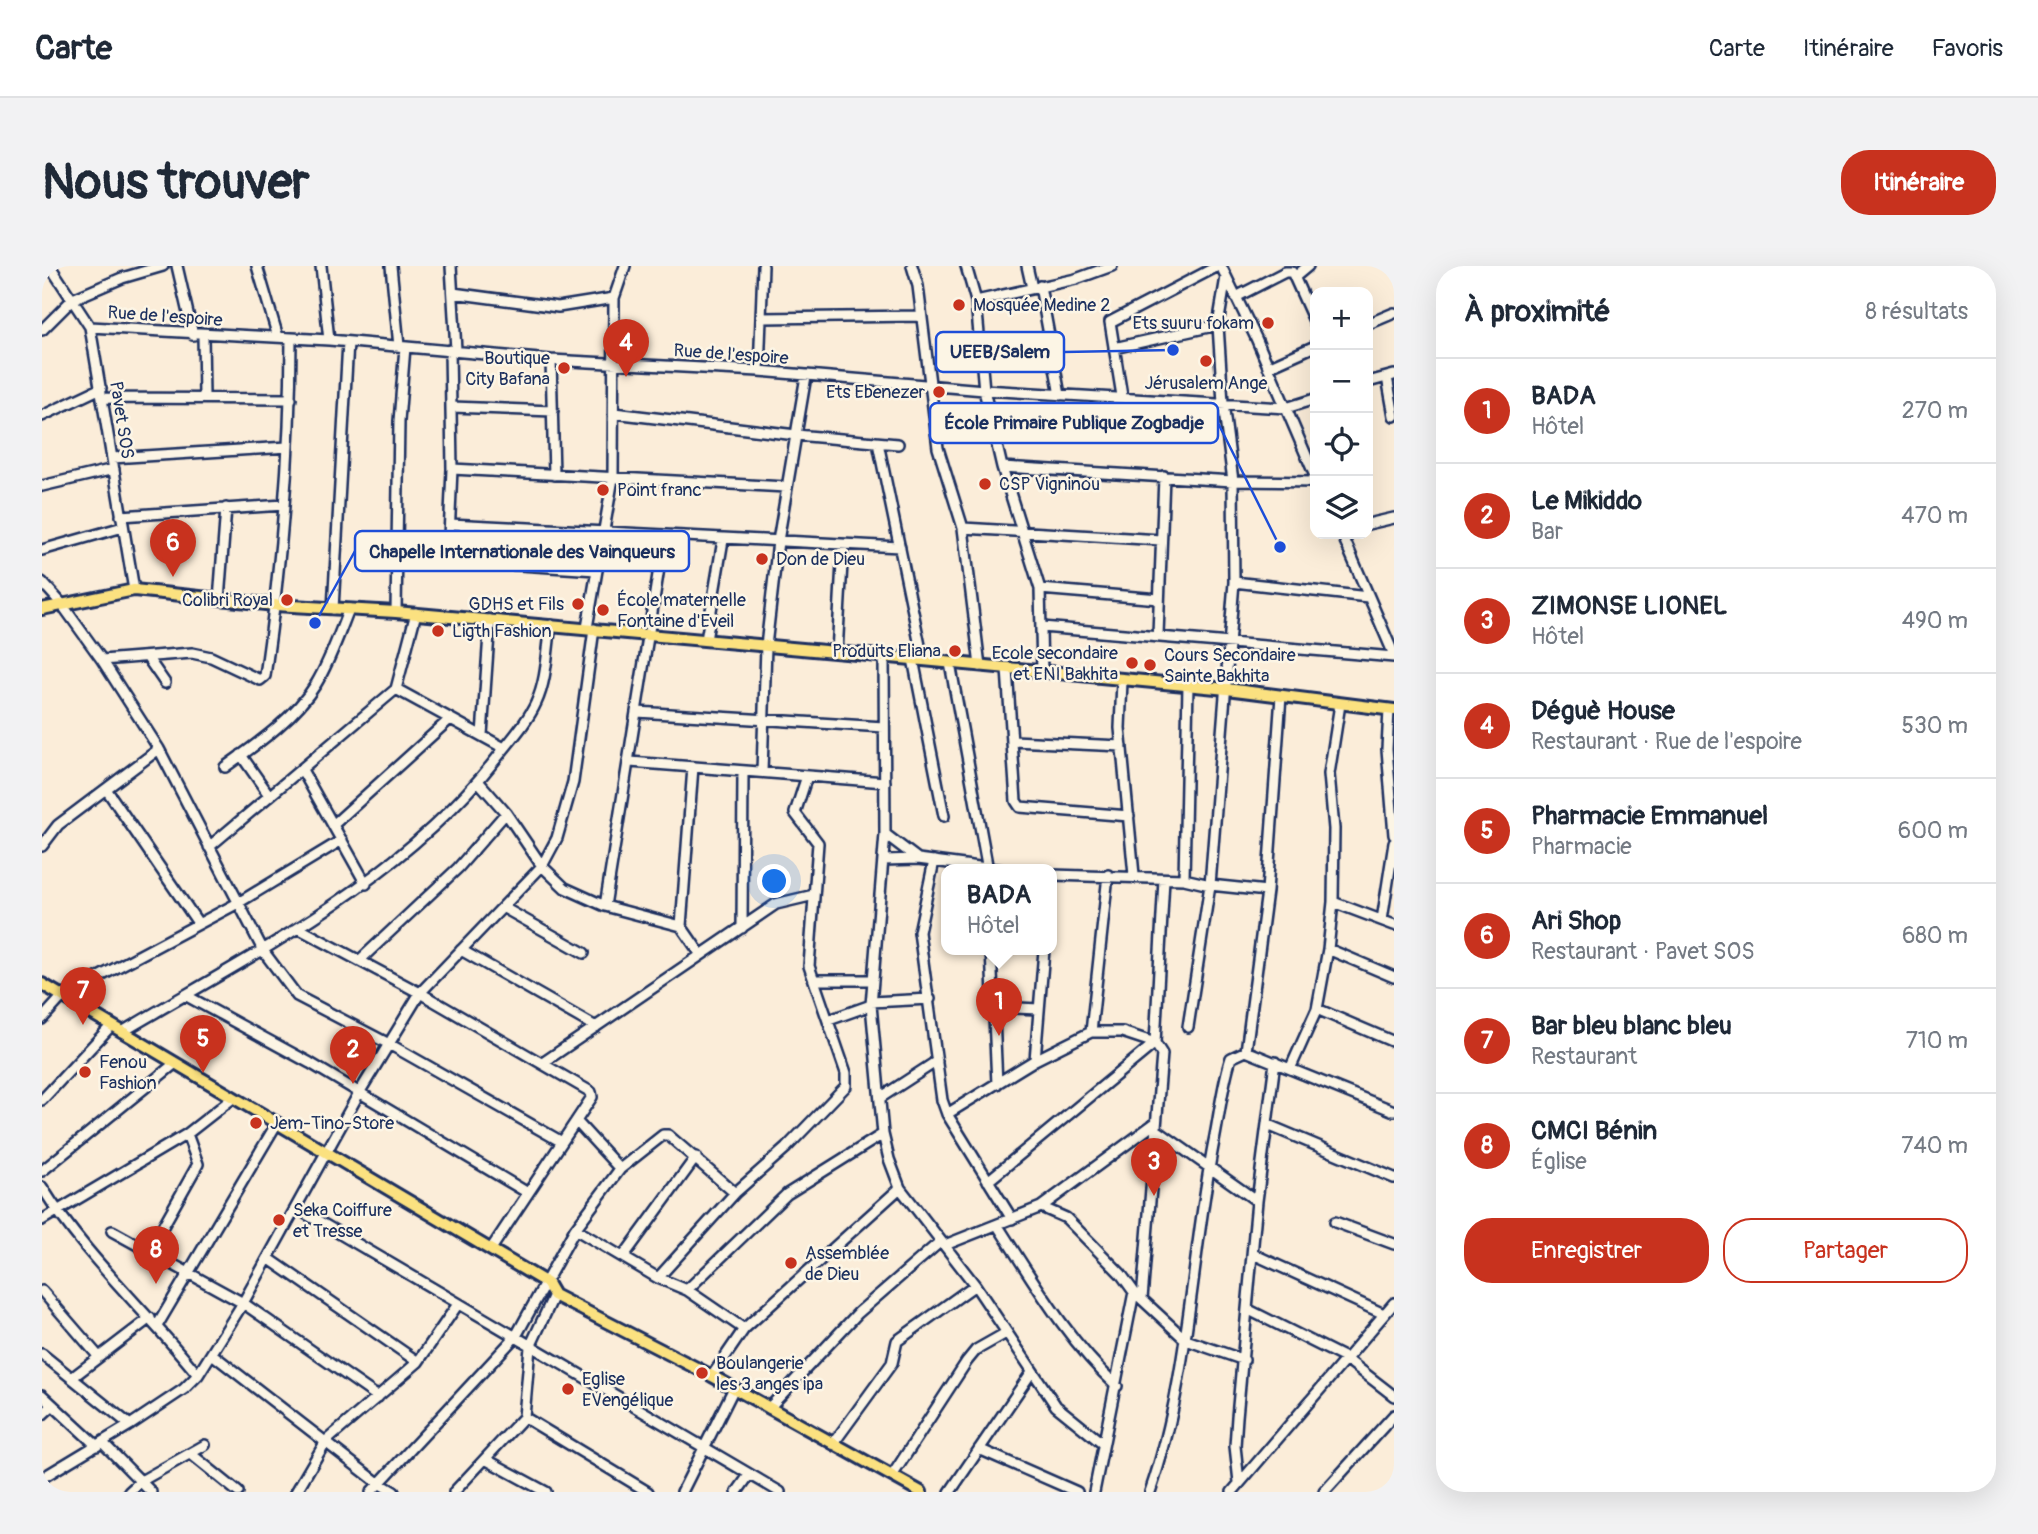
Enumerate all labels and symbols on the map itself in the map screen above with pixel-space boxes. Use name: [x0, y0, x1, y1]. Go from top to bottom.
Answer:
place label: Mosquée Medine 2: [973, 294, 1110, 317]
marker: Mosquée Medine 2: [951, 297, 967, 313]
street label: Rue de l'espoire: [107, 301, 223, 332]
place label: Ets suuru fokam: [1133, 312, 1254, 335]
marker: Ets suuru fokam: [1260, 315, 1276, 331]
pin: 4: [603, 319, 649, 377]
callout: UEEB/Salem: [936, 332, 1064, 372]
street label: Rue de l'espoire: [673, 339, 789, 370]
text: UEEB/Salem: [950, 340, 1050, 364]
place label: Boutique City Bafana: [465, 347, 550, 391]
marker: Jérusalem Ange: [1198, 353, 1214, 369]
marker: Boutique City Bafana: [556, 360, 572, 376]
place label: Jérusalem Ange: [1145, 372, 1268, 395]
street label: Pavet SOS: [104, 380, 139, 460]
place label: Ets Ebenezer: [826, 381, 926, 404]
marker: Ets Ebenezer: [931, 384, 947, 400]
callout: École Primaire Publique Zogbadje: [930, 403, 1218, 443]
text: École Primaire Publique Zogbadje: [944, 411, 1204, 435]
place label: CSP Vigninou: [999, 473, 1100, 496]
marker: CSP Vigninou: [977, 476, 993, 492]
place label: Point franc: [617, 479, 702, 502]
marker: Point franc: [595, 482, 611, 498]
pin: 6: [150, 519, 196, 577]
callout: Chapelle Internationale des Vainqueurs: [355, 531, 689, 571]
text: Chapelle Internationale des Vainqueurs: [369, 540, 676, 564]
place label: Don de Dieu: [776, 548, 865, 571]
marker: Don de Dieu: [754, 551, 770, 567]
place label: Colibri Royal: [182, 589, 273, 612]
place label: École maternelle Fontaine d'Eveil: [617, 589, 746, 633]
marker: Colibri Royal: [279, 592, 295, 608]
place label: GDHS et Fils: [469, 593, 564, 616]
marker: GDHS et Fils: [570, 596, 586, 612]
marker: École maternelle Fontaine d'Eveil: [595, 602, 611, 618]
place label: Ligth Fashion: [452, 620, 552, 643]
marker: Ligth Fashion: [430, 623, 446, 639]
place label: Produits Eliana: [832, 640, 941, 663]
place label: Ecole secondaire et ENI Bakhita: [992, 642, 1118, 686]
marker: Produits Eliana: [947, 643, 963, 659]
place label: Cours Secondaire Sainte Bakhita: [1164, 644, 1296, 688]
marker: Ecole secondaire et ENI Bakhita: [1124, 655, 1140, 671]
marker: Cours Secondaire Sainte Bakhita: [1142, 657, 1158, 673]
your location: [757, 864, 791, 898]
pin: 7: [60, 967, 106, 1025]
pin: 1: [976, 978, 1022, 1036]
pin: 5: [180, 1015, 226, 1073]
pin: 2: [330, 1026, 376, 1084]
place label: Fenou Fashion: [99, 1051, 157, 1095]
marker: Fenou Fashion: [77, 1064, 93, 1080]
place label: Jem-Tino-Store: [270, 1112, 394, 1135]
marker: Jem-Tino-Store: [248, 1115, 264, 1131]
pin: 3: [1131, 1138, 1177, 1196]
place label: Seka Coiffure et Tresse: [293, 1199, 392, 1243]
marker: Seka Coiffure et Tresse: [271, 1212, 287, 1228]
pin: 8: [133, 1226, 179, 1284]
place label: Assemblée de Dieu: [805, 1242, 889, 1286]
marker: Assemblée de Dieu: [783, 1255, 799, 1271]
place label: Boulangerie les 3 anges ipa: [716, 1352, 823, 1396]
marker: Boulangerie les 3 anges ipa: [694, 1365, 710, 1381]
place label: Eglise EVengélique: [582, 1368, 673, 1412]
marker: Eglise EVengélique: [560, 1381, 576, 1397]

